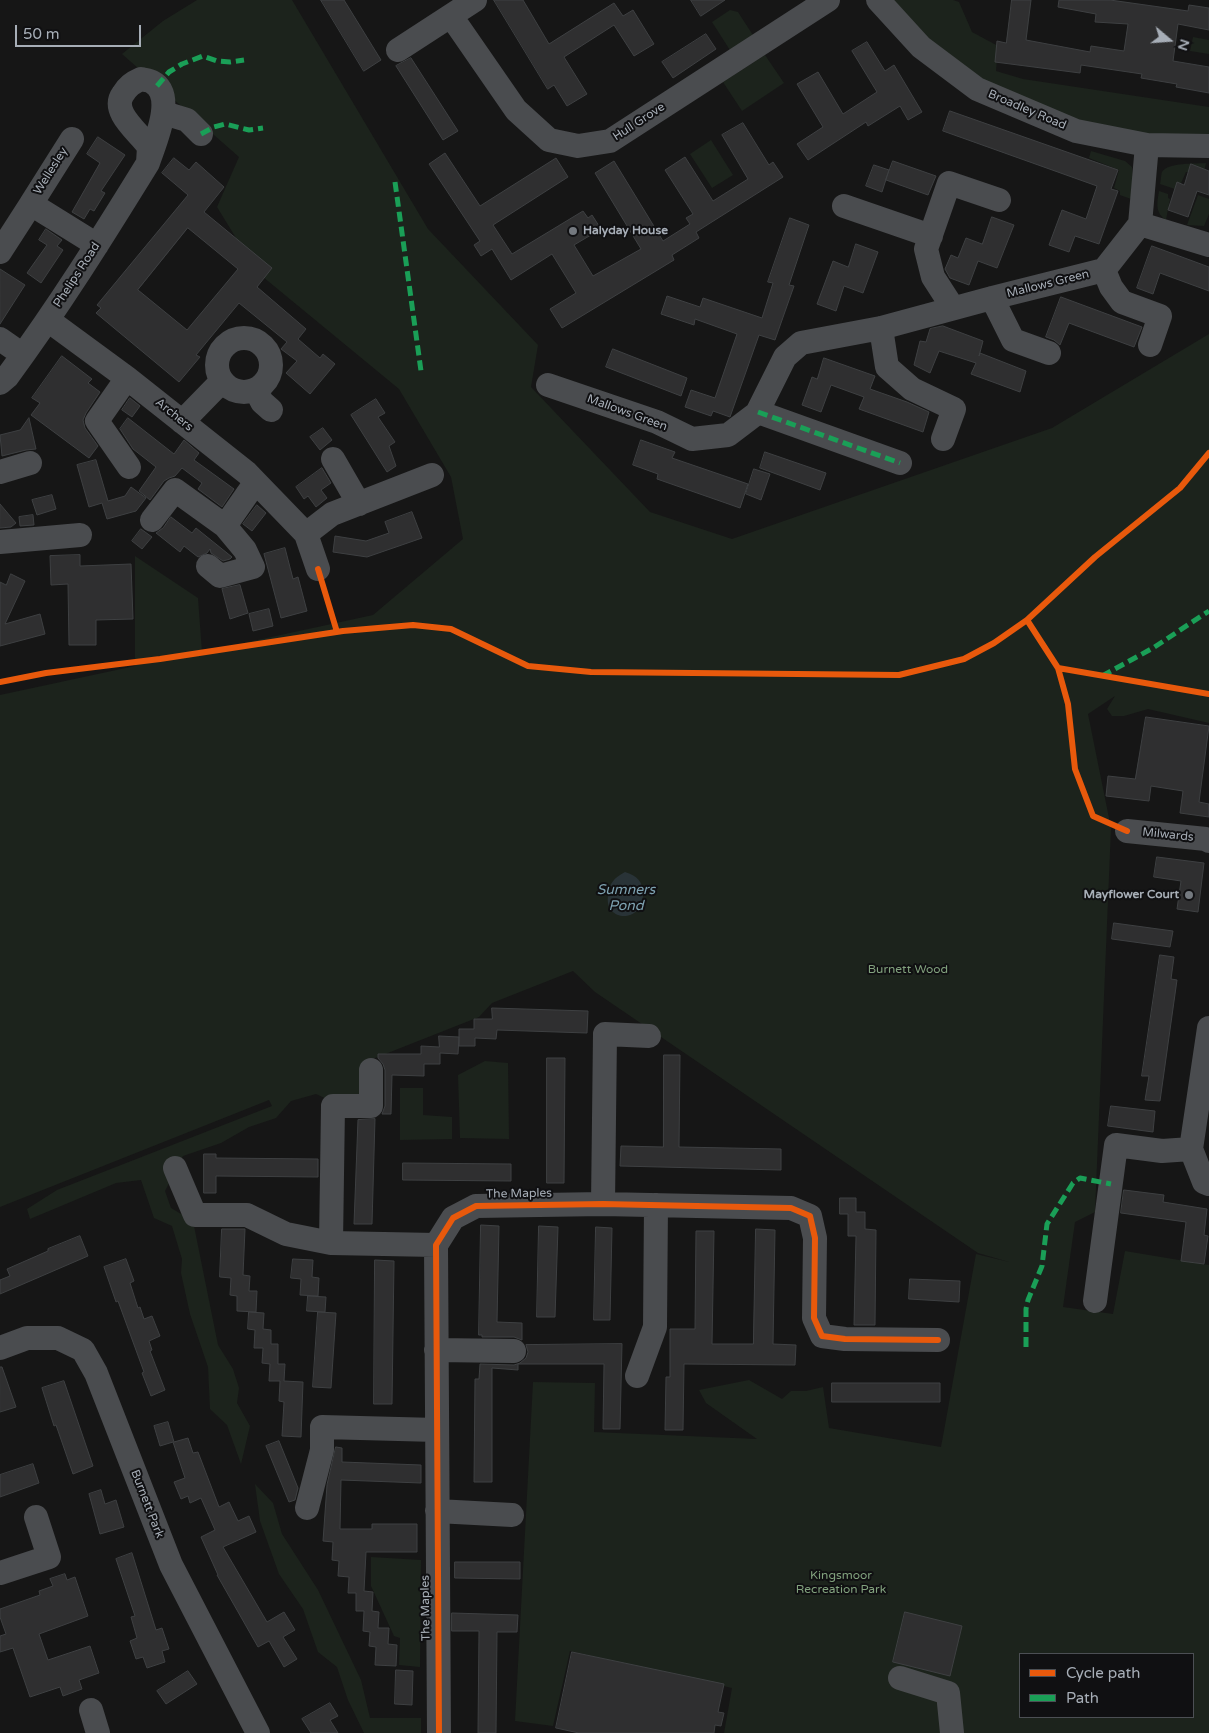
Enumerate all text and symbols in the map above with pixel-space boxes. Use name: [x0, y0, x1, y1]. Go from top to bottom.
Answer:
scale bar: [18, 15, 144, 47]
north arrow: [1144, 15, 1194, 65]
text: 50 m: [23, 25, 60, 43]
text: N: [1174, 37, 1194, 53]
street label: Broadley Road: [986, 87, 1068, 133]
street label: Hull Grove: [610, 100, 668, 144]
street label: Wellesley: [31, 145, 71, 197]
place label: Halyday House: [583, 224, 668, 238]
marker: Halyday House: [567, 225, 579, 237]
street label: Phelips Road: [51, 240, 103, 310]
street label: Mallows Green: [1005, 267, 1091, 301]
street label: Mallows Green: [585, 392, 669, 434]
street label: Archers: [152, 396, 196, 434]
street label: Milwards: [1142, 825, 1194, 845]
water label: Sumners Pond: [597, 882, 655, 914]
place label: Mayflower Court: [1084, 888, 1179, 902]
marker: Mayflower Court: [1183, 889, 1195, 901]
park label: Burnett Wood: [868, 963, 948, 977]
street label: The Maples: [486, 1186, 552, 1202]
street label: Burnett Park: [127, 1468, 167, 1540]
park label: Kingsmoor Recreation Park: [796, 1569, 886, 1597]
street label: The Maples: [418, 1575, 434, 1641]
legend: [1019, 1653, 1194, 1718]
text: Cycle path: [1066, 1664, 1140, 1682]
text: Path: [1066, 1689, 1099, 1707]

